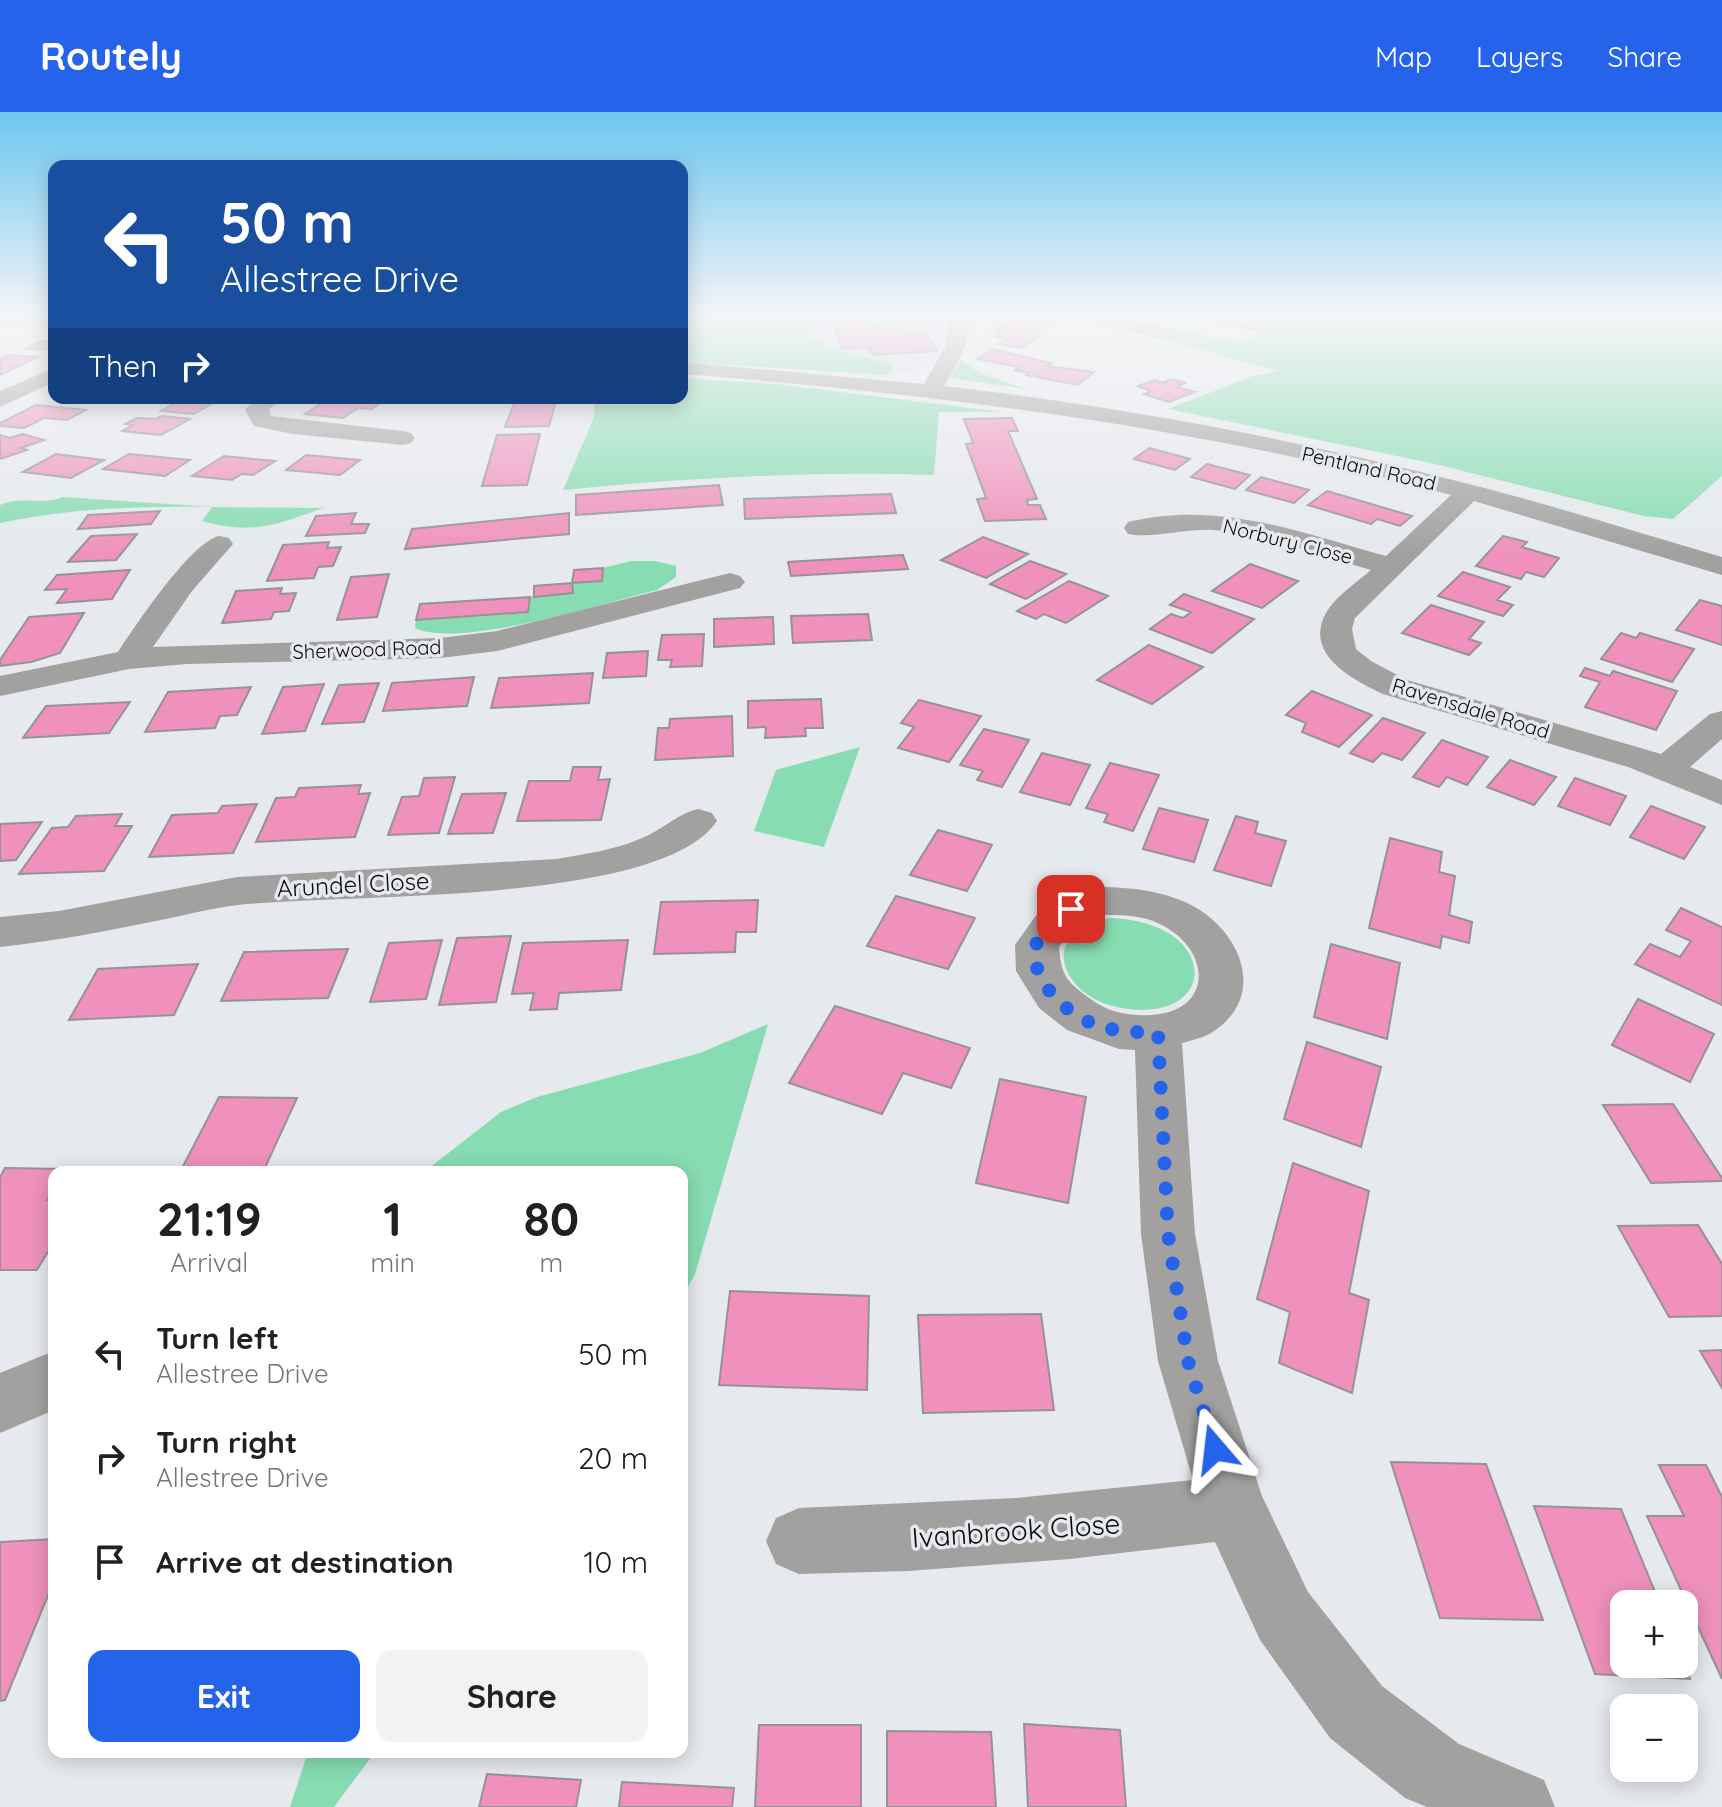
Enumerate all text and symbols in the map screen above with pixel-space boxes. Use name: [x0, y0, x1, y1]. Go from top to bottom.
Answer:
text: Routely: [40, 32, 182, 80]
text: Map: [1375, 39, 1432, 74]
text: Layers: [1476, 39, 1563, 74]
text: Share: [1607, 39, 1682, 74]
text: 50 m: [220, 187, 354, 257]
icon: left: [88, 192, 192, 296]
text: Allestree Drive: [220, 256, 459, 301]
icon: right: [173, 344, 217, 388]
text: Then: [88, 347, 157, 385]
street label: Pentland Road: [1300, 440, 1438, 496]
street label: Norbury Close: [1221, 513, 1355, 569]
street label: Sherwood Road: [292, 634, 442, 664]
street label: Ravensdale Road: [1389, 672, 1553, 744]
street label: Arundel Close: [276, 865, 430, 903]
pin: [1037, 875, 1105, 943]
icon: arrive: [1049, 887, 1093, 931]
text: 21:19: [157, 1188, 262, 1248]
text: 1: [383, 1188, 402, 1248]
text: 80: [524, 1188, 579, 1248]
text: Arrival: [170, 1246, 248, 1279]
text: min: [370, 1246, 415, 1279]
text: m: [540, 1246, 563, 1279]
text: Turn left: [156, 1319, 279, 1357]
icon: left: [88, 1332, 132, 1376]
text: 50 m: [578, 1335, 648, 1373]
text: Allestree Drive: [156, 1357, 329, 1390]
position arrow: [1173, 1407, 1257, 1491]
text: Turn right: [156, 1423, 297, 1461]
icon: right: [88, 1436, 132, 1480]
text: 20 m: [578, 1439, 648, 1477]
text: Allestree Drive: [156, 1461, 329, 1494]
street label: Ivanbrook Close: [911, 1505, 1121, 1555]
icon: arrive: [88, 1540, 132, 1584]
text: Arrive at destination: [156, 1543, 454, 1581]
text: 10 m: [584, 1543, 648, 1581]
map controls: [1610, 1590, 1698, 1782]
button: +: [1610, 1590, 1698, 1678]
button: Exit: [88, 1650, 360, 1742]
button: Share: [376, 1650, 648, 1742]
button: −: [1610, 1694, 1698, 1782]

